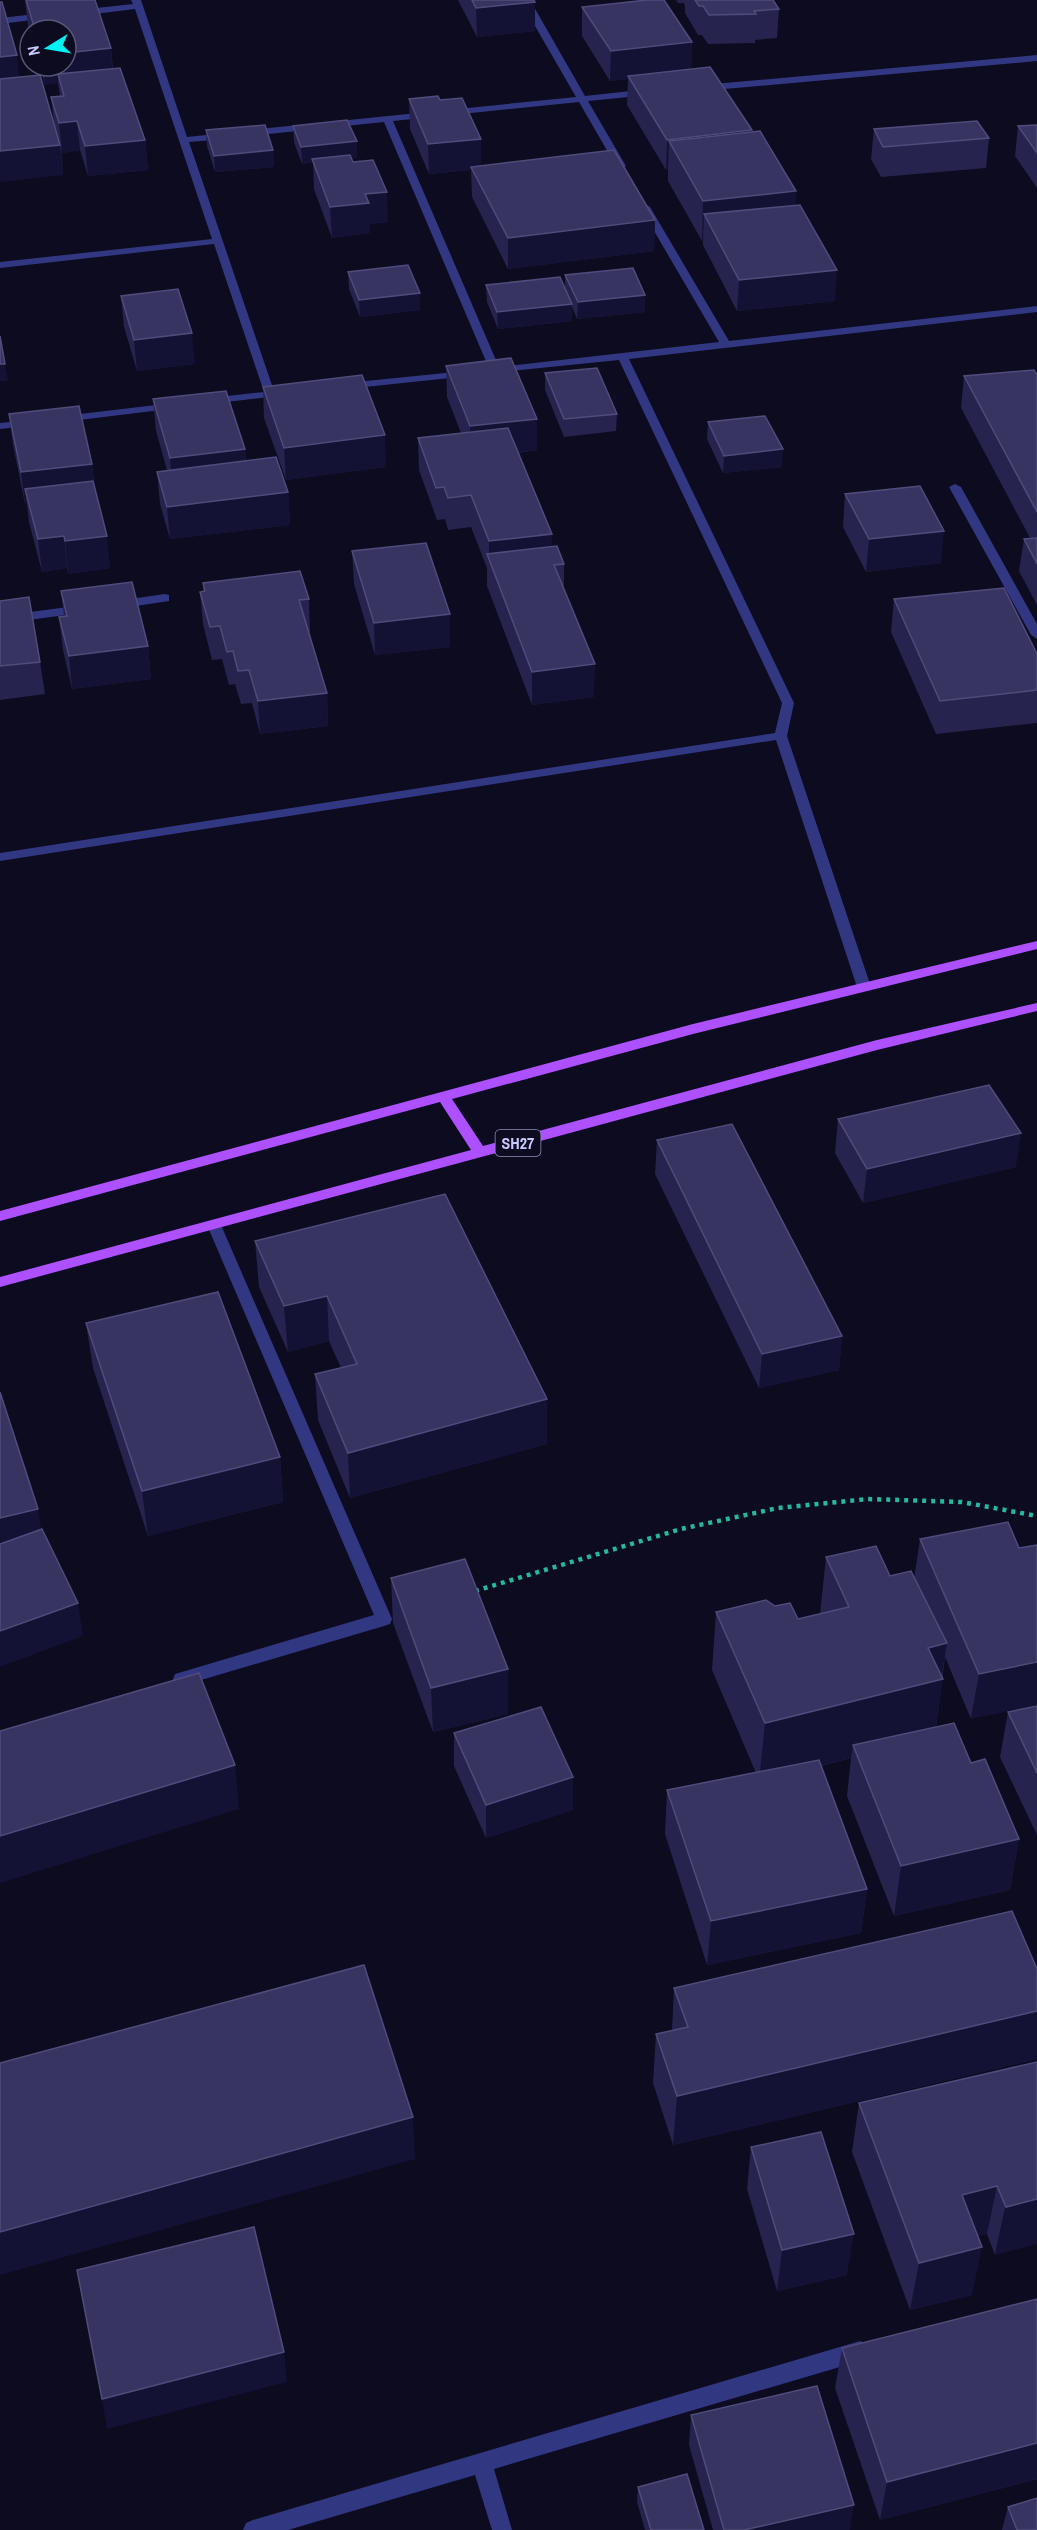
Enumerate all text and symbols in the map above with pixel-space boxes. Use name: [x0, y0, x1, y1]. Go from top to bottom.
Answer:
north arrow: [18, 18, 78, 78]
text: N: [22, 44, 45, 58]
road number: SH27: [496, 1130, 540, 1156]

